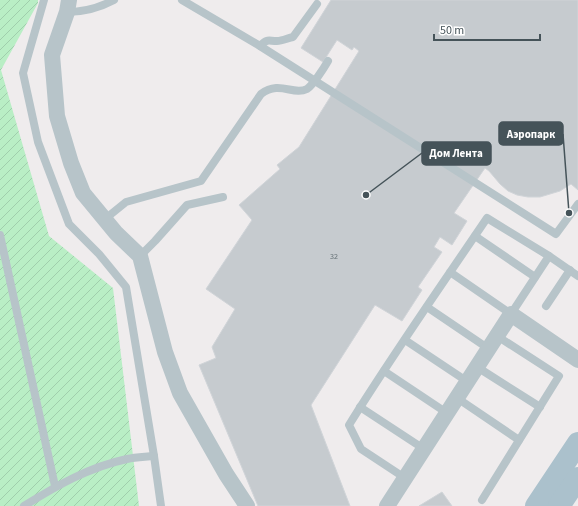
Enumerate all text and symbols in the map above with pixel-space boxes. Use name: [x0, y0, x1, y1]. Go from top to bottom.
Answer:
scale bar: [434, 16, 540, 42]
text: 50 m: [440, 22, 464, 39]
callout: Аэропарк: [499, 122, 563, 145]
text: Аэропарк: [506, 127, 555, 142]
callout: Дом Лента: [422, 142, 491, 165]
text: Дом Лента: [429, 146, 483, 161]
house number: 32: [330, 251, 338, 262]

